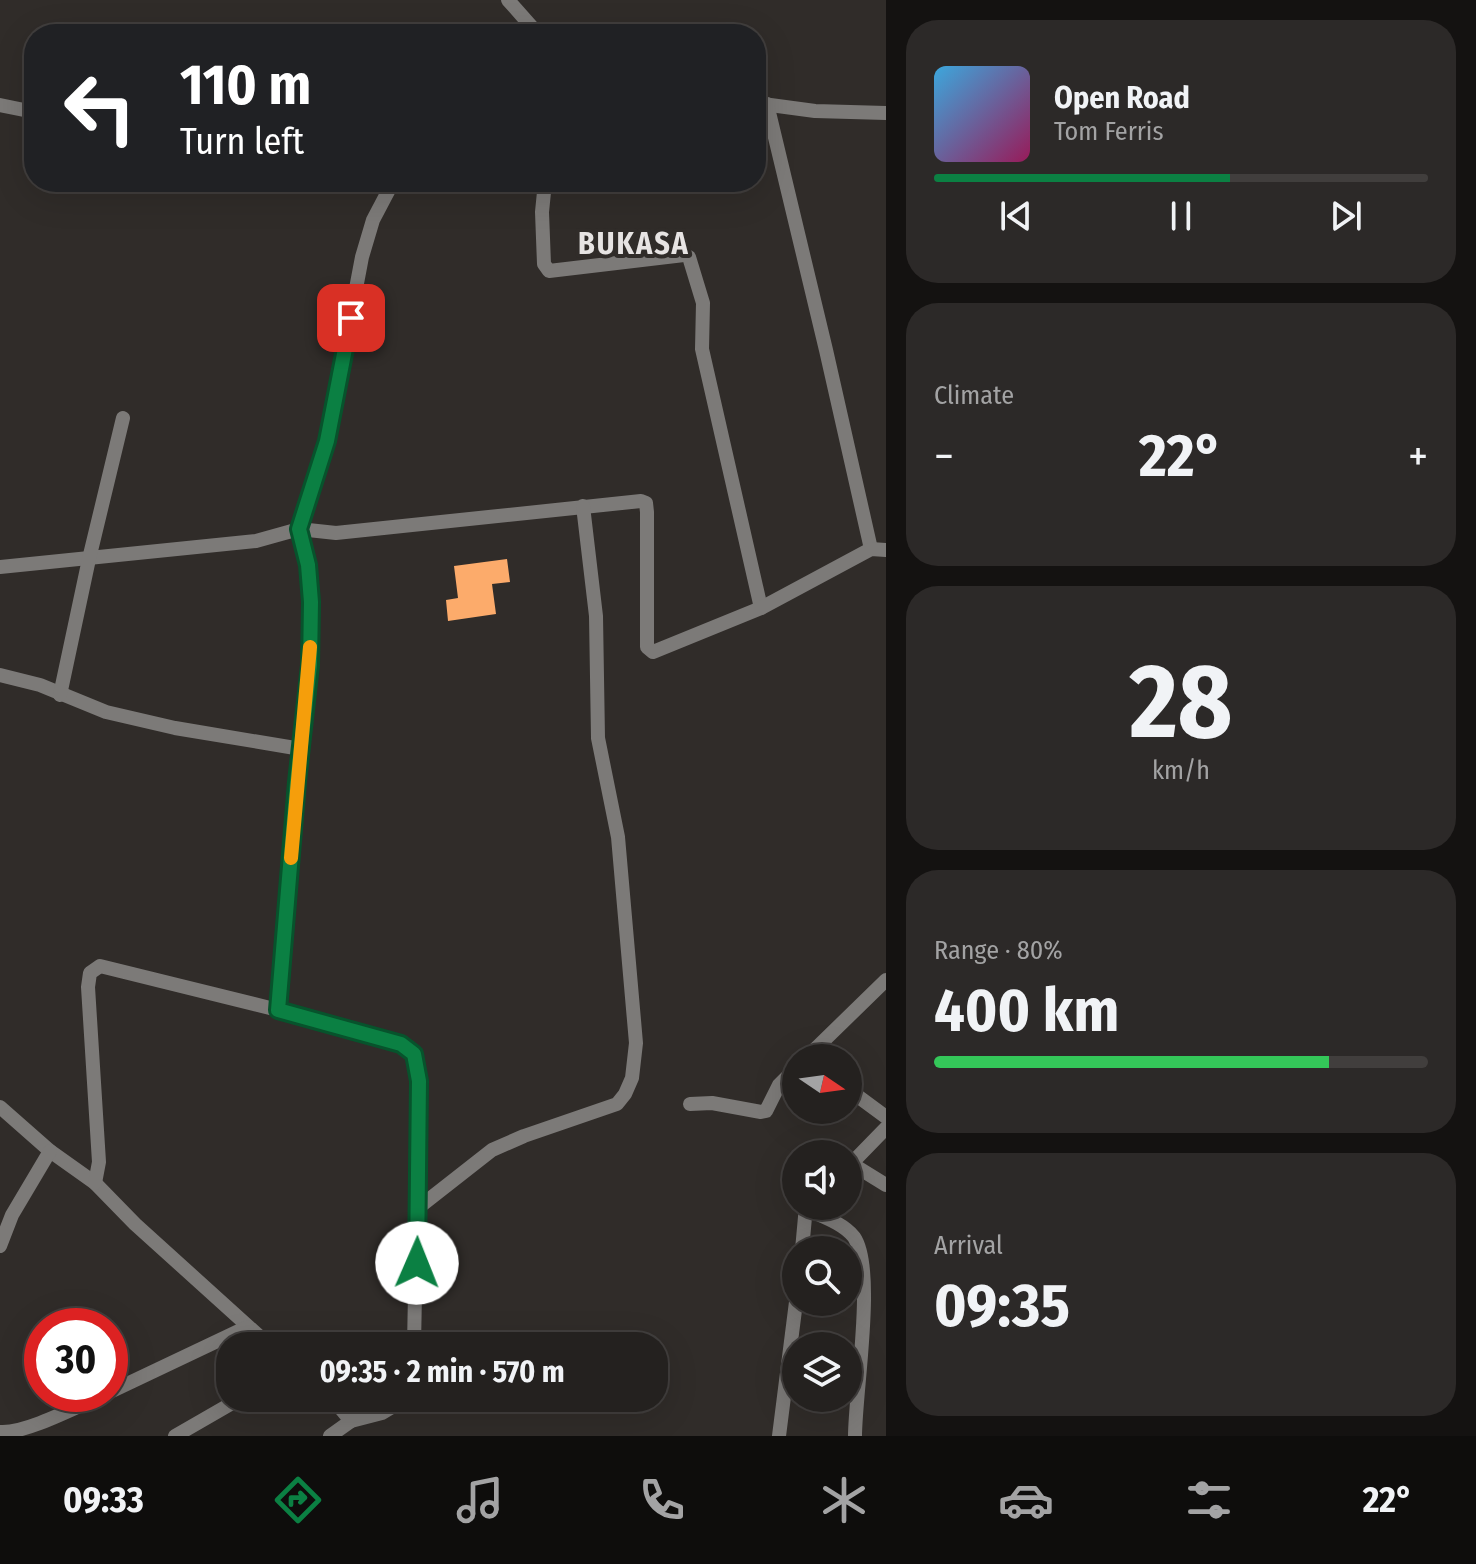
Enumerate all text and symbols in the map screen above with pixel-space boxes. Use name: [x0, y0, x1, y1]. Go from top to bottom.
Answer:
text: 110 m: [180, 52, 311, 119]
icon: left: [48, 56, 152, 160]
text: Open Road: [1054, 80, 1190, 116]
text: Tom Ferris: [1054, 116, 1164, 147]
text: Turn left: [180, 120, 304, 164]
icon: previous: [994, 194, 1038, 238]
icon: pause: [1159, 194, 1203, 238]
icon: next: [1324, 194, 1368, 238]
district label: BUKASA: [578, 226, 690, 262]
pin: [317, 284, 385, 352]
icon: arrive: [329, 296, 373, 340]
text: Climate: [934, 380, 1014, 411]
text: 22°: [1139, 420, 1223, 492]
text: −: [934, 430, 954, 483]
text: +: [1408, 430, 1428, 483]
text: 28: [1129, 640, 1233, 765]
text: km/h: [1152, 755, 1210, 786]
text: Range · 80%: [934, 935, 1063, 966]
text: 400 km: [934, 975, 1119, 1047]
north arrow: [782, 1044, 862, 1124]
map controls: [782, 1044, 862, 1412]
button: sound: [782, 1140, 862, 1220]
position arrow: [375, 1221, 459, 1305]
text: Arrival: [934, 1230, 1003, 1261]
button: search: [782, 1236, 862, 1316]
text: 09:35: [934, 1270, 1070, 1342]
speed limit sign: 30: [24, 1308, 128, 1412]
button: layers: [782, 1332, 862, 1412]
text: 09:35 · 2 min · 570 m: [319, 1354, 565, 1390]
icon: directions: [270, 1472, 326, 1528]
icon: music: [452, 1472, 508, 1528]
icon: phone: [634, 1472, 690, 1528]
icon: climate: [816, 1472, 872, 1528]
icon: car: [998, 1472, 1054, 1528]
icon: filters: [1181, 1472, 1237, 1528]
text: 09:33: [63, 1478, 144, 1522]
text: 22°: [1363, 1478, 1413, 1522]

